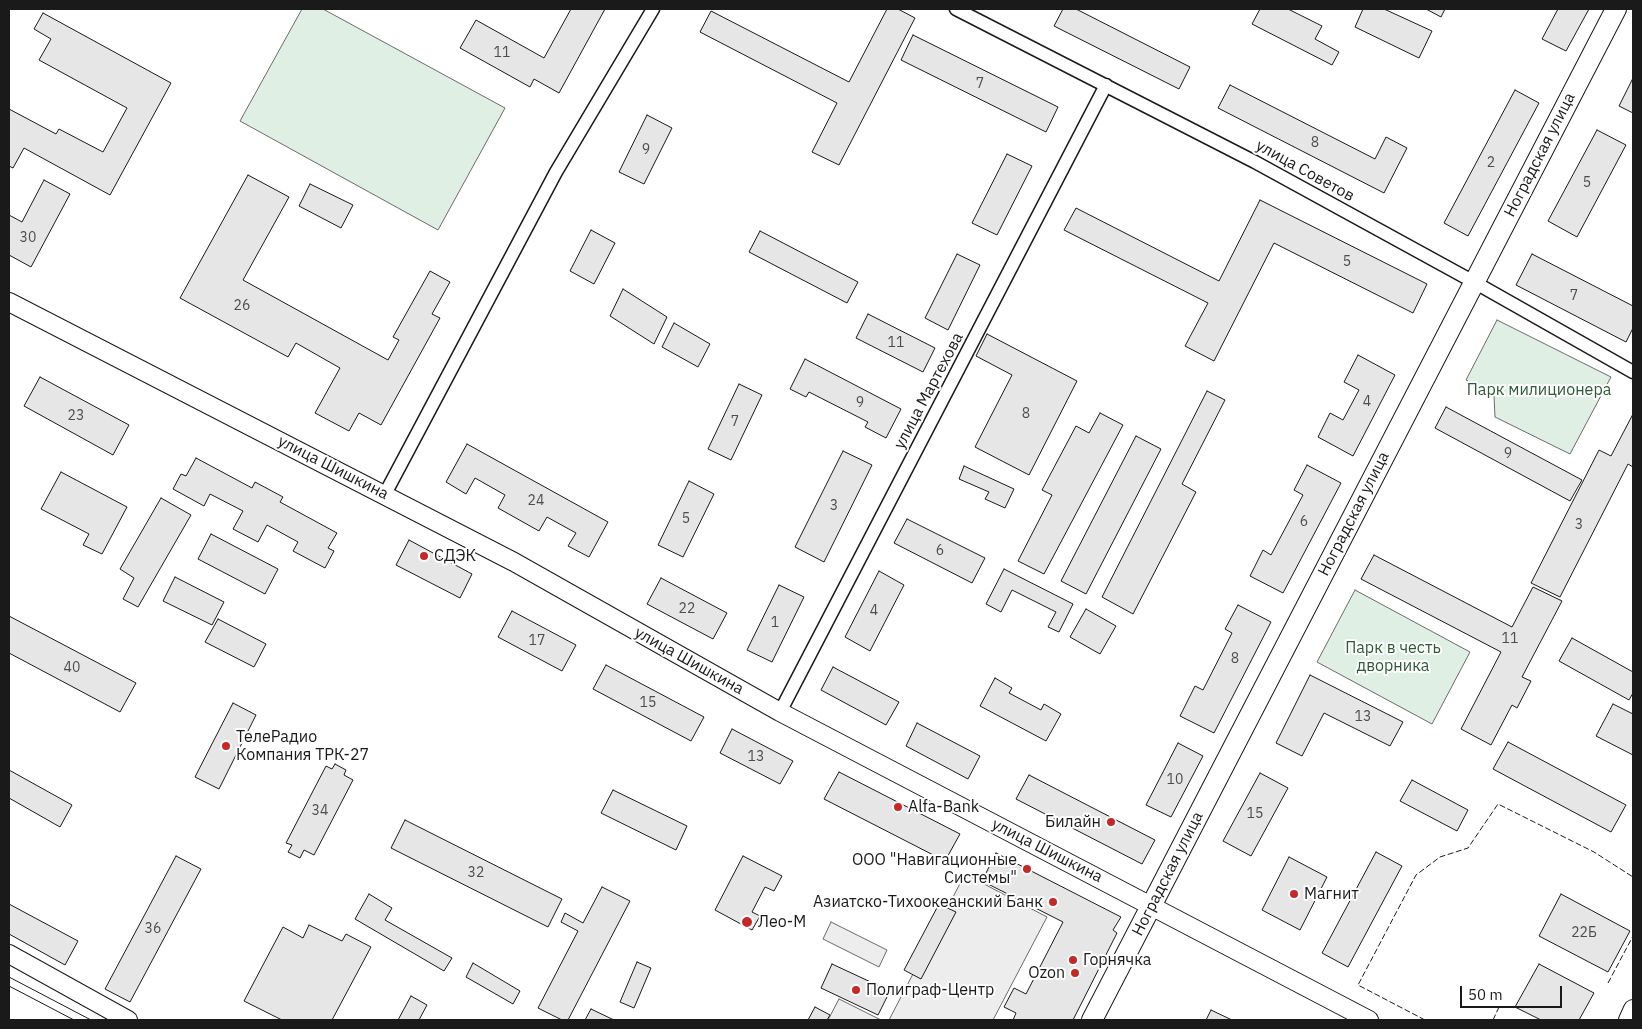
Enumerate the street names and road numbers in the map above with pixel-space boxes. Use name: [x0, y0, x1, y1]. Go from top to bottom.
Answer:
street label: Ноградская улица: [1500, 90, 1580, 220]
street label: улица Советов: [1252, 136, 1358, 206]
street label: улица Мартехова: [890, 330, 968, 452]
street label: улица Шишкина: [274, 432, 392, 504]
street label: Ноградская улица: [1314, 449, 1394, 579]
street label: улица Шишкина: [631, 623, 747, 699]
street label: Ноградская улица: [1128, 809, 1208, 939]
street label: улица Шишкина: [988, 815, 1106, 887]

